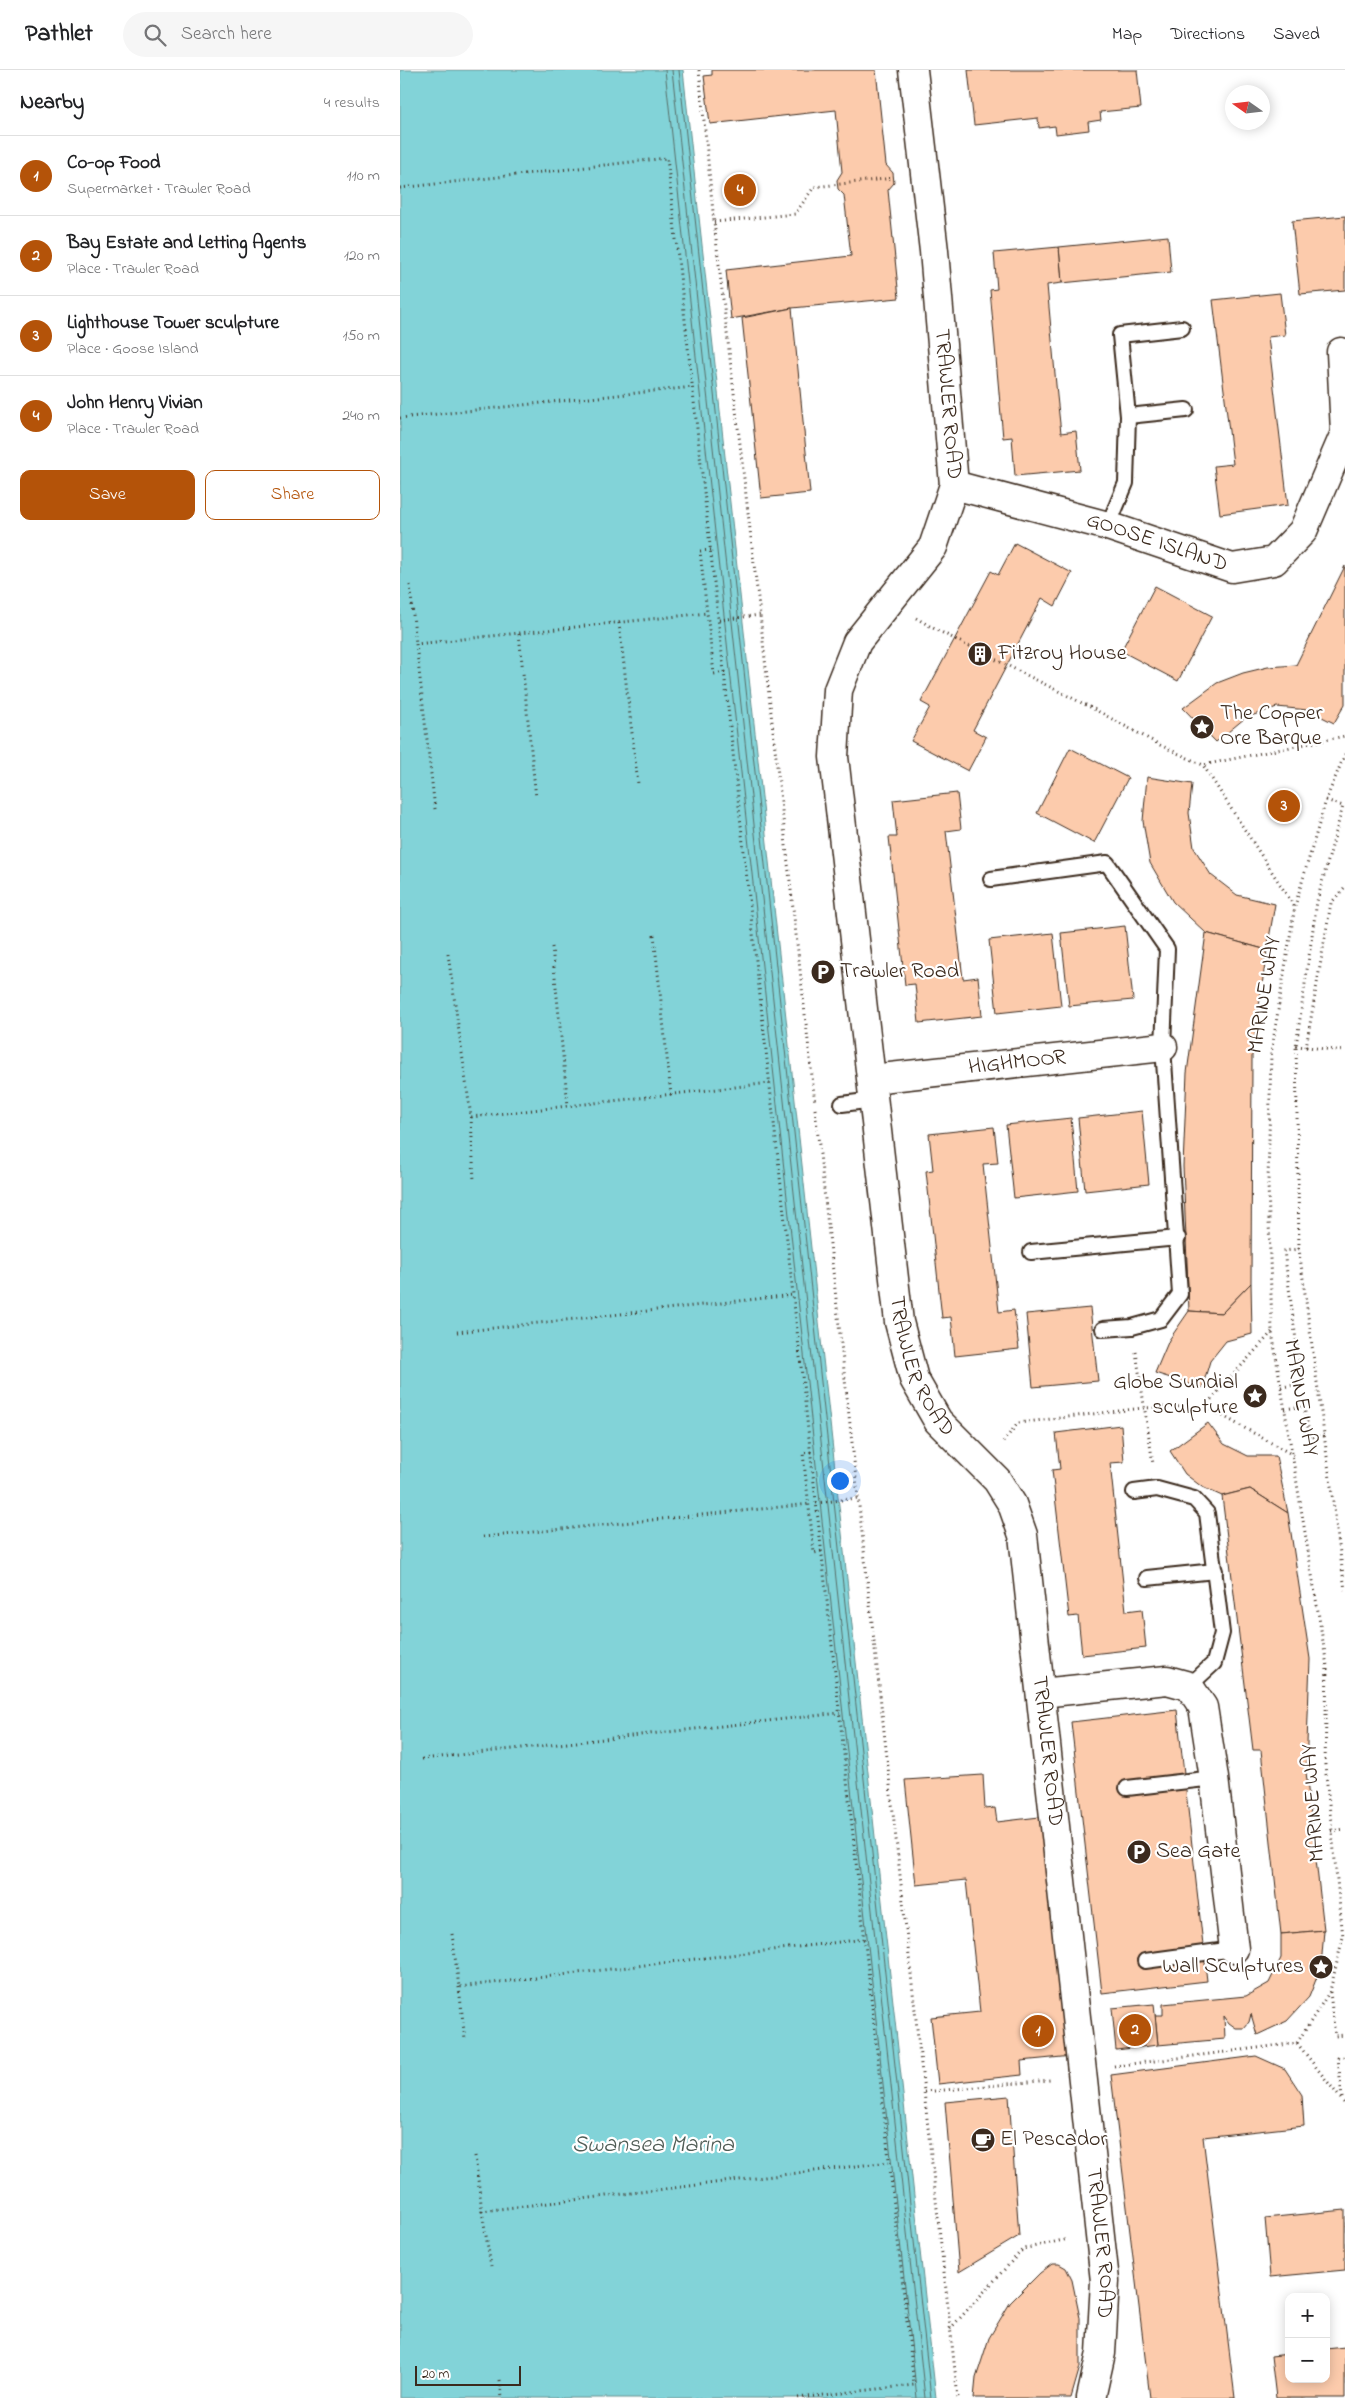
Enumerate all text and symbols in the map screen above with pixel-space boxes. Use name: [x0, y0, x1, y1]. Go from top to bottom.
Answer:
search box: [123, 12, 473, 57]
text: Pathlet: [25, 17, 93, 52]
icon: search: [141, 21, 169, 49]
text: Search here: [181, 21, 272, 48]
text: Map: [1112, 22, 1142, 48]
text: Directions: [1170, 22, 1245, 48]
text: Saved: [1273, 22, 1320, 48]
north arrow: [1225, 85, 1270, 130]
text: Nearby: [20, 88, 84, 118]
text: 4 results: [324, 91, 380, 115]
text: Co-op Food: [67, 150, 160, 177]
text: 1: [33, 164, 39, 188]
text: 110 m: [346, 164, 380, 188]
pin: 4: [724, 171, 756, 209]
text: Supermarket · Trawler Road: [67, 177, 251, 201]
text: Bay Estate and Letting Agents: [67, 230, 306, 257]
text: 2: [32, 244, 40, 268]
text: 120 m: [344, 244, 380, 268]
text: Place · Trawler Road: [67, 257, 199, 281]
text: Lighthouse Tower sculpture: [67, 310, 279, 337]
text: 3: [33, 324, 39, 348]
text: 150 m: [342, 324, 380, 348]
street label: TRAWLER ROAD: [925, 328, 969, 481]
text: Place · Goose Island: [67, 337, 198, 361]
text: John Henry Vivian: [67, 390, 203, 417]
text: 4: [33, 404, 39, 428]
text: 240 m: [342, 404, 380, 428]
text: Place · Trawler Road: [67, 417, 199, 441]
button: Save: [20, 470, 195, 520]
button: Share: [205, 470, 380, 520]
street label: GOOSE ISLAND: [1083, 505, 1232, 581]
place label: Fitzroy House: [997, 638, 1127, 671]
building icon: Fitzroy House: [967, 641, 993, 667]
place label: The Copper Ore Barque: [1220, 698, 1323, 755]
place icon: The Copper Ore Barque: [1189, 714, 1215, 740]
pin: 3: [1268, 787, 1300, 825]
street label: MARINE WAY: [1240, 934, 1290, 1056]
place label: Trawler Road: [840, 956, 959, 988]
parking icon: Trawler Road: [810, 959, 836, 985]
street label: HIGHMOOR: [967, 1042, 1068, 1084]
street label: TRAWLER ROAD: [880, 1294, 962, 1445]
street label: MARINE WAY: [1274, 1337, 1326, 1459]
place label: Globe Sundial sculpture: [1113, 1367, 1238, 1424]
place icon: Globe Sundial sculpture: [1242, 1383, 1268, 1409]
your location: [827, 1468, 853, 1494]
street label: TRAWLER ROAD: [1023, 1674, 1071, 1828]
street label: MARINE WAY: [1294, 1743, 1334, 1863]
place label: Sea Gate: [1156, 1836, 1240, 1868]
parking icon: Sea Gate: [1126, 1839, 1152, 1865]
place label: Wall Sculptures: [1162, 1951, 1304, 1983]
place icon: Wall Sculptures: [1308, 1954, 1334, 1980]
pin: 2: [1119, 2011, 1151, 2049]
pin: 1: [1022, 2012, 1054, 2050]
place label: El Pescador: [1000, 2124, 1107, 2156]
cafe icon: El Pescador: [970, 2127, 996, 2153]
water label: Swansea Marina: [572, 2128, 735, 2163]
street label: TRAWLER ROAD: [1077, 2166, 1121, 2319]
map controls: [1285, 2293, 1330, 2383]
button: +: [1285, 2293, 1330, 2338]
button: −: [1285, 2338, 1330, 2383]
scale bar: [415, 2363, 521, 2386]
text: 20 m: [422, 2364, 449, 2385]

